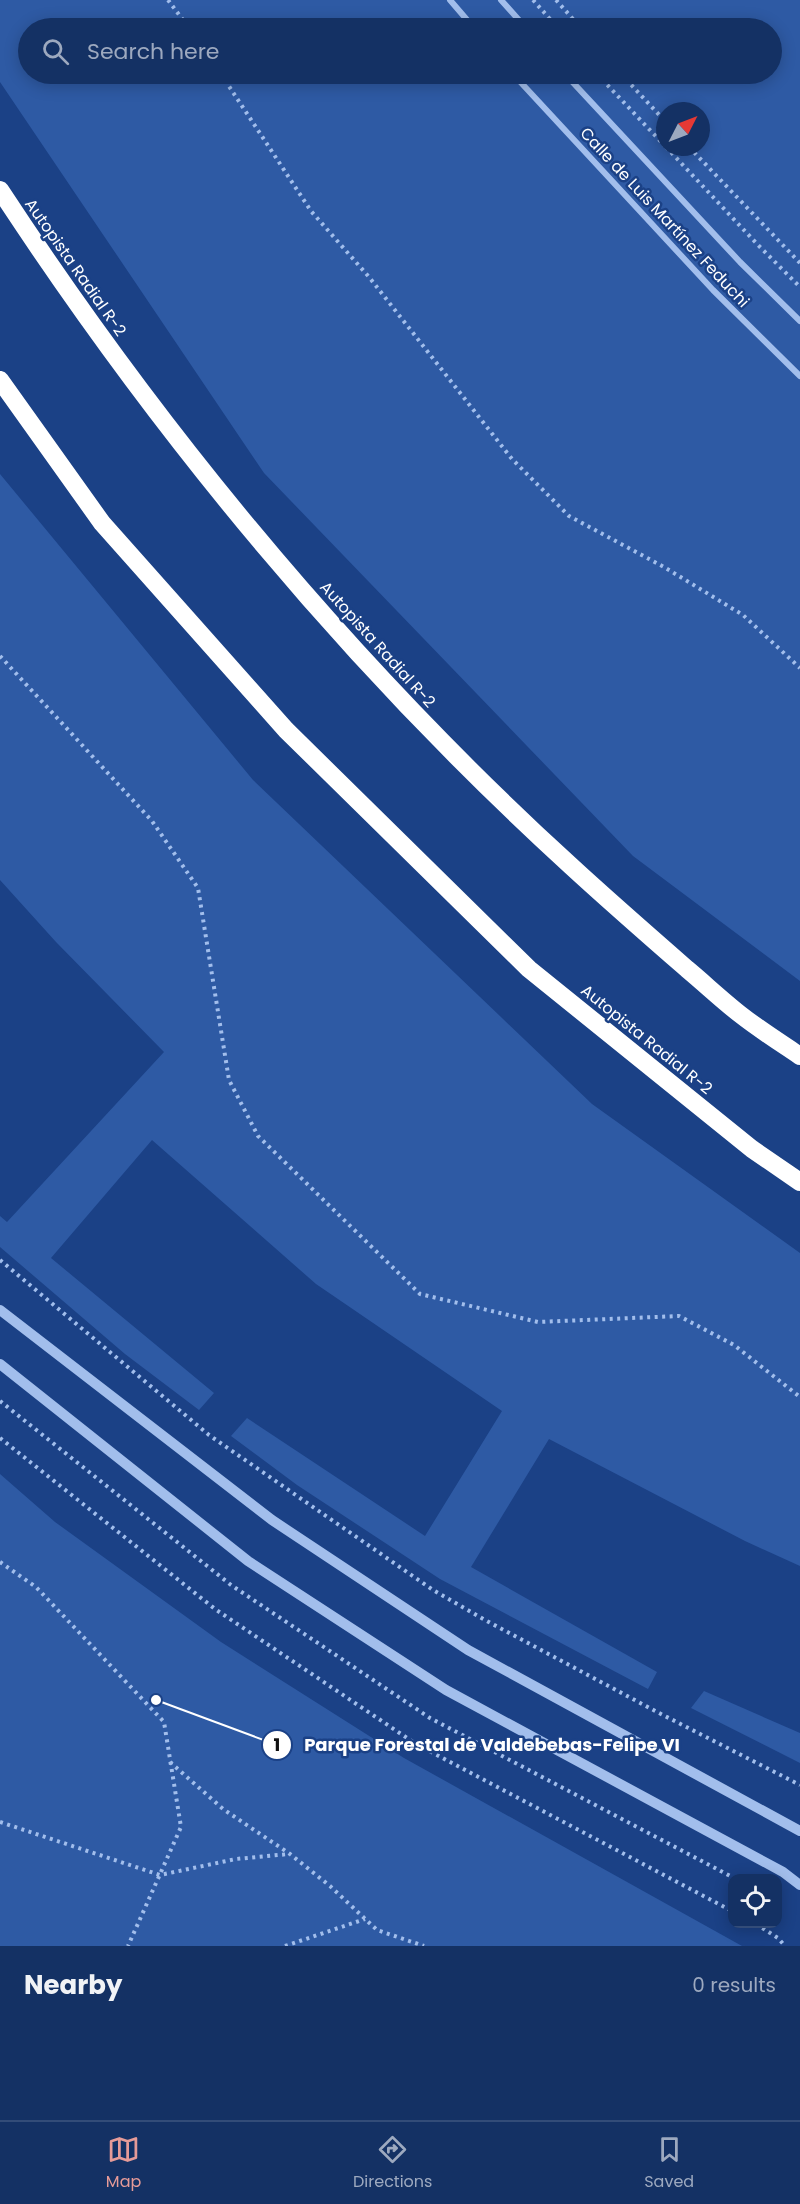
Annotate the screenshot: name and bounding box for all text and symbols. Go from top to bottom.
search box [18,18,782,84]
icon: search [39,35,72,68]
text: Search here [87,36,220,67]
north arrow [656,102,710,156]
street label: Calle de Luis Martínez Feduchi [575,122,755,313]
street label: Autopista Radial R-2 [19,194,132,341]
street label: Autopista Radial R-2 [314,576,441,713]
street label: Autopista Radial R-2 [576,979,717,1100]
callout: Parque Forestal de Valdebebas-Felipe VI [262,1727,691,1763]
text: 1 [274,1732,280,1757]
text: Parque Forestal de Valdebebas-Felipe VI [304,1732,680,1757]
map controls [728,1874,782,1928]
button: locate [728,1874,782,1928]
text: Nearby [24,1967,122,2003]
text: 0 results [692,1971,776,1999]
tab: Map [106,2133,141,2194]
tab: Directions [353,2133,432,2194]
tab: Saved [644,2133,694,2194]

